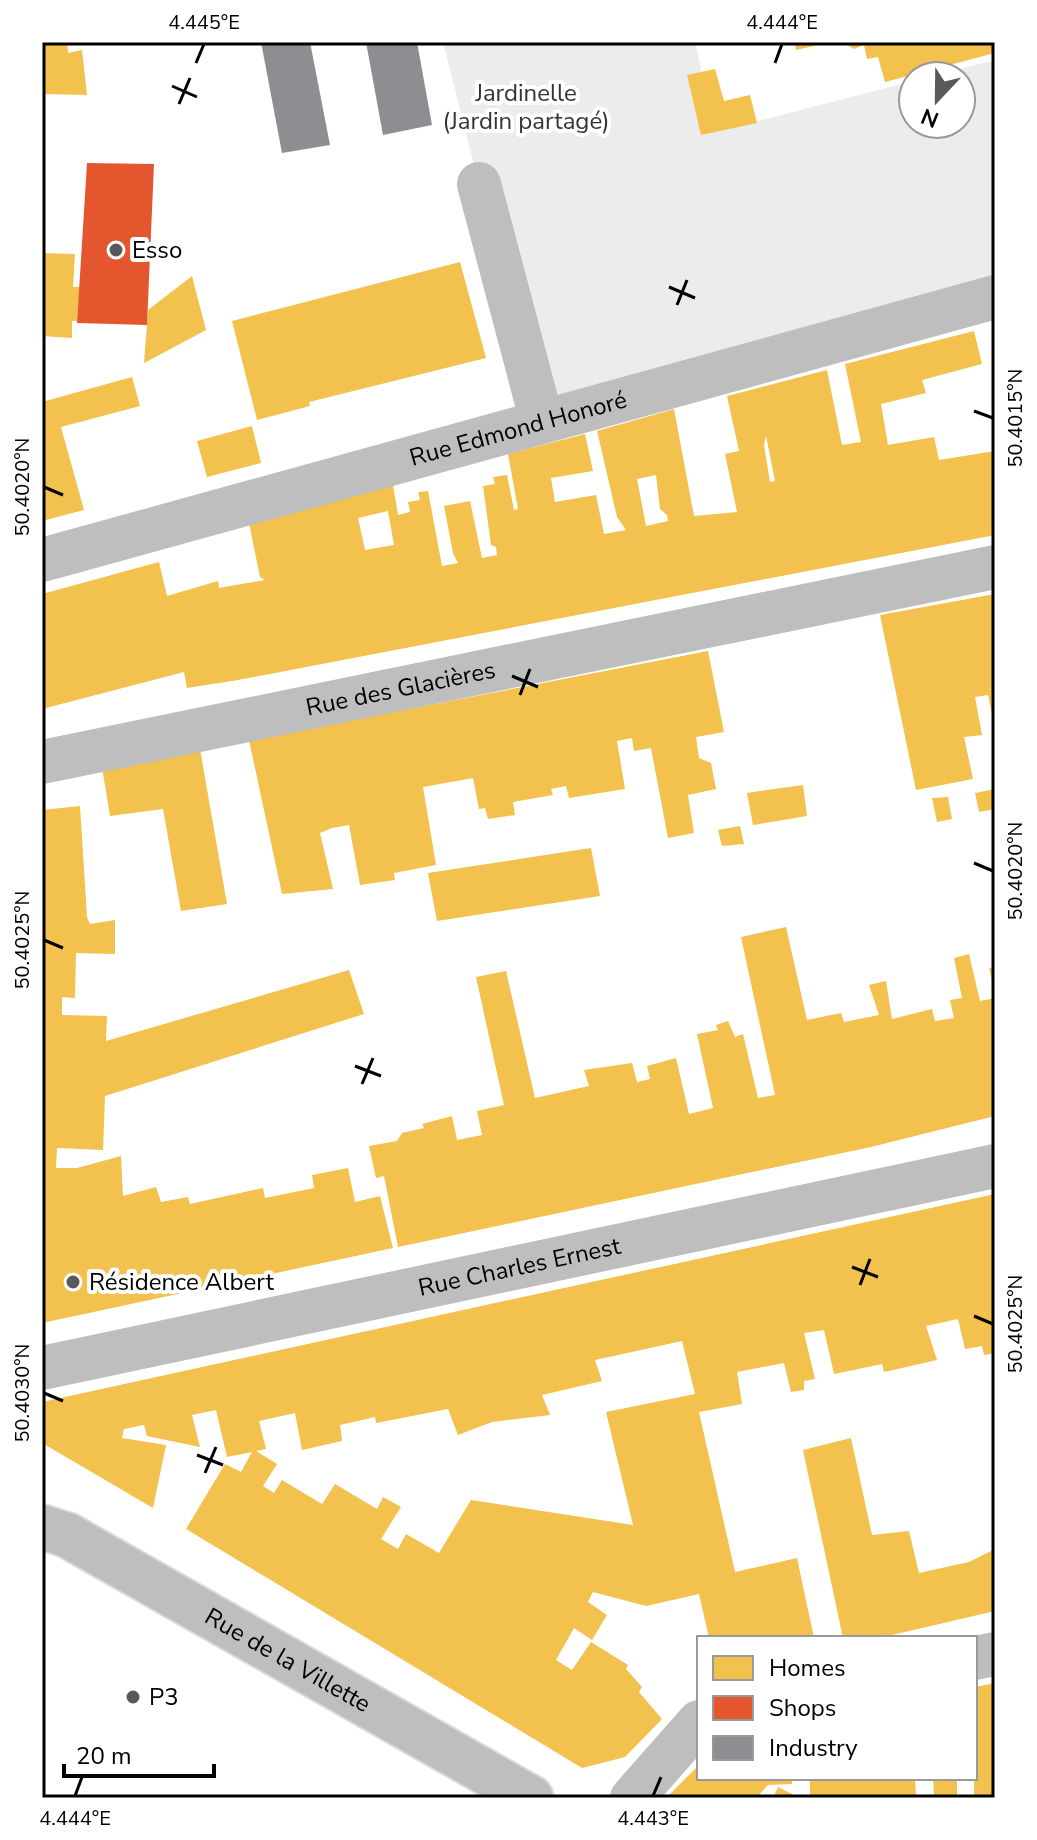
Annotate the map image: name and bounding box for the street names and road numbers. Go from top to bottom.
street label: Rue Edmond Honoré [406,383,630,474]
street label: Rue des Glacières [303,654,498,724]
street label: Rue Charles Ernest [415,1230,624,1304]
street label: Rue de la Villette [199,1600,376,1720]

